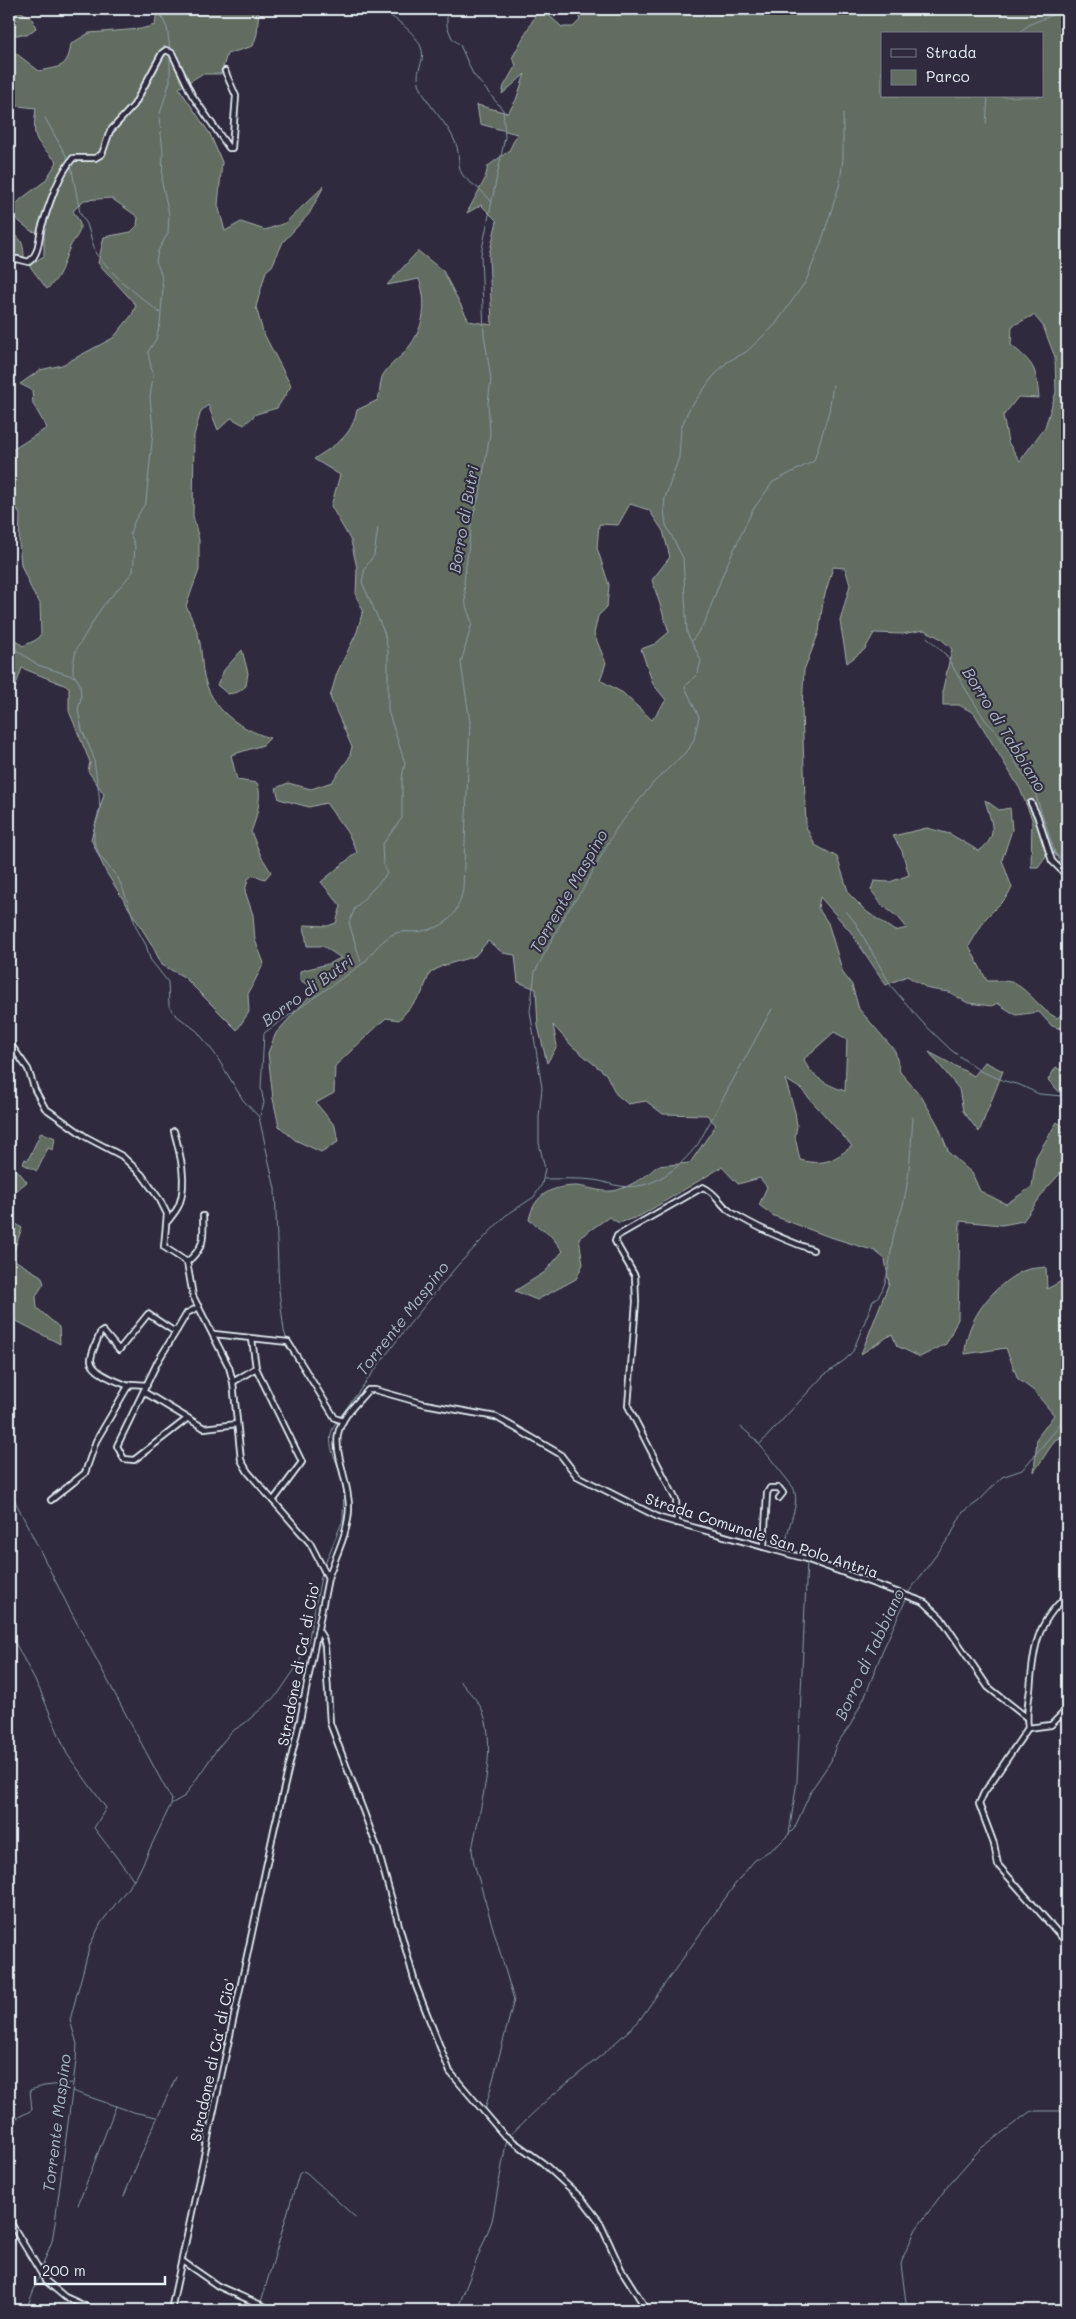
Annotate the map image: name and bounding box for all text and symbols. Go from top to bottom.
legend [881,32,1044,98]
text: Strada [926,42,977,62]
text: Parco [926,66,970,86]
water label: Borro di Butri [443,463,483,574]
water label: Borro di Tabbiano [958,663,1052,796]
water label: Torrente Maspino [524,825,612,956]
water label: Borro di Butri [257,949,357,1031]
water label: Torrente Maspino [351,1256,453,1379]
street label: Strada Comunale San Polo Antria [643,1488,881,1582]
street label: Stradone di Ca' di Cio' [272,1581,324,1747]
water label: Borro di Tabbiano [829,1584,909,1723]
street label: Stradone di Ca' di Cio' [185,1977,239,2143]
water label: Torrente Maspino [37,2052,75,2193]
scale bar [35,2254,165,2286]
text: 200 m [42,2260,86,2280]

